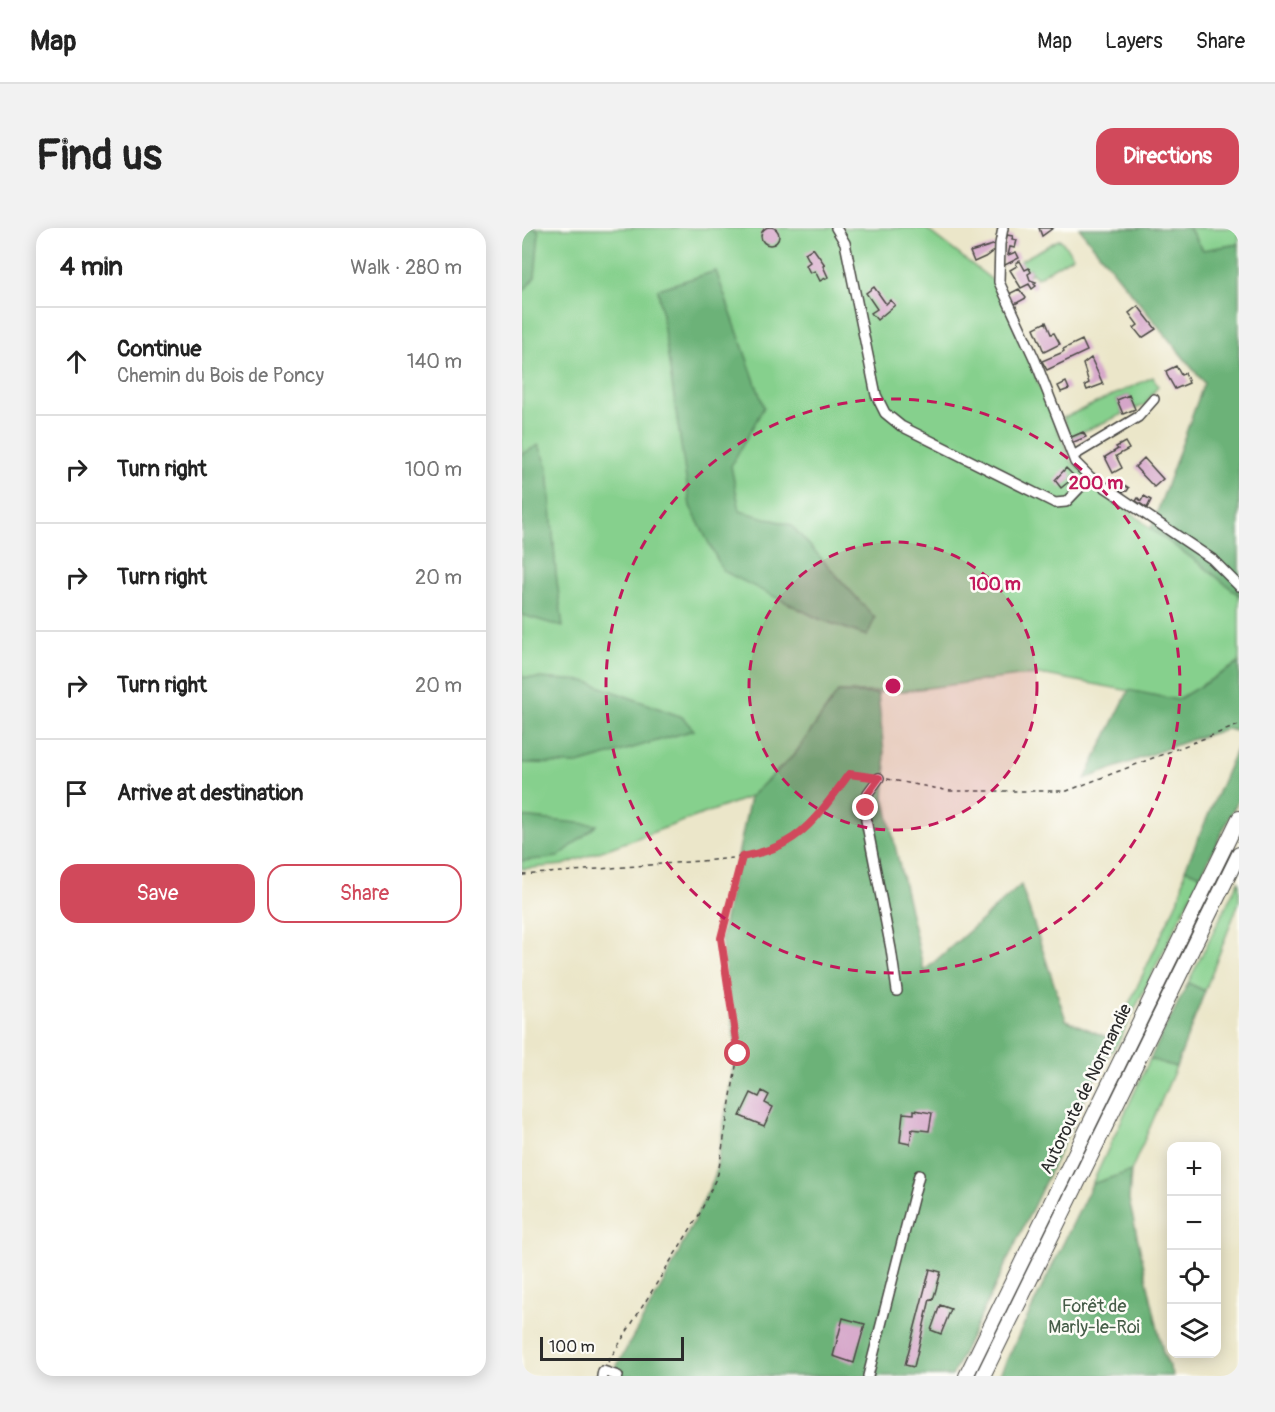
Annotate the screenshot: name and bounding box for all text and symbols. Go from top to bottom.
text: Map [30,24,76,59]
text: Map [1037,28,1072,55]
text: Layers [1105,28,1163,55]
text: Share [1196,28,1245,55]
button: Directions [1096,128,1239,185]
text: Find us [36,130,162,182]
text: 4 min [60,251,123,283]
text: Walk · 280 m [350,255,462,280]
text: Continue [117,335,201,363]
icon: ahead [60,345,93,378]
text: 140 m [407,349,462,374]
text: Chemin du Bois de Poncy [117,363,324,388]
icon: right [60,453,93,486]
text: Turn right [117,455,207,483]
text: 100 m [405,457,462,482]
text: 200 m [1069,472,1123,495]
icon: right [60,561,93,594]
text: Turn right [117,563,207,591]
text: 20 m [415,565,462,590]
text: 100 m [969,573,1021,596]
icon: right [60,669,93,702]
text: Turn right [117,671,207,699]
text: 20 m [415,673,462,698]
centre of rings [883,676,903,696]
icon: arrive [60,777,93,810]
text: Arrive at destination [117,779,303,807]
route end [852,794,878,820]
button: Save [60,864,255,923]
button: Share [267,864,462,923]
street label: Autoroute de Normandie [1035,1000,1137,1178]
route start [724,1040,750,1066]
map controls [1167,1142,1221,1358]
button: + [1167,1142,1221,1196]
button: − [1167,1196,1221,1250]
button: locate [1167,1250,1221,1304]
park label: Forêt de Marly-le-Roi [1048,1295,1140,1339]
button: layers [1167,1304,1221,1358]
scale bar [540,1334,684,1362]
text: 100 m [549,1337,595,1357]

